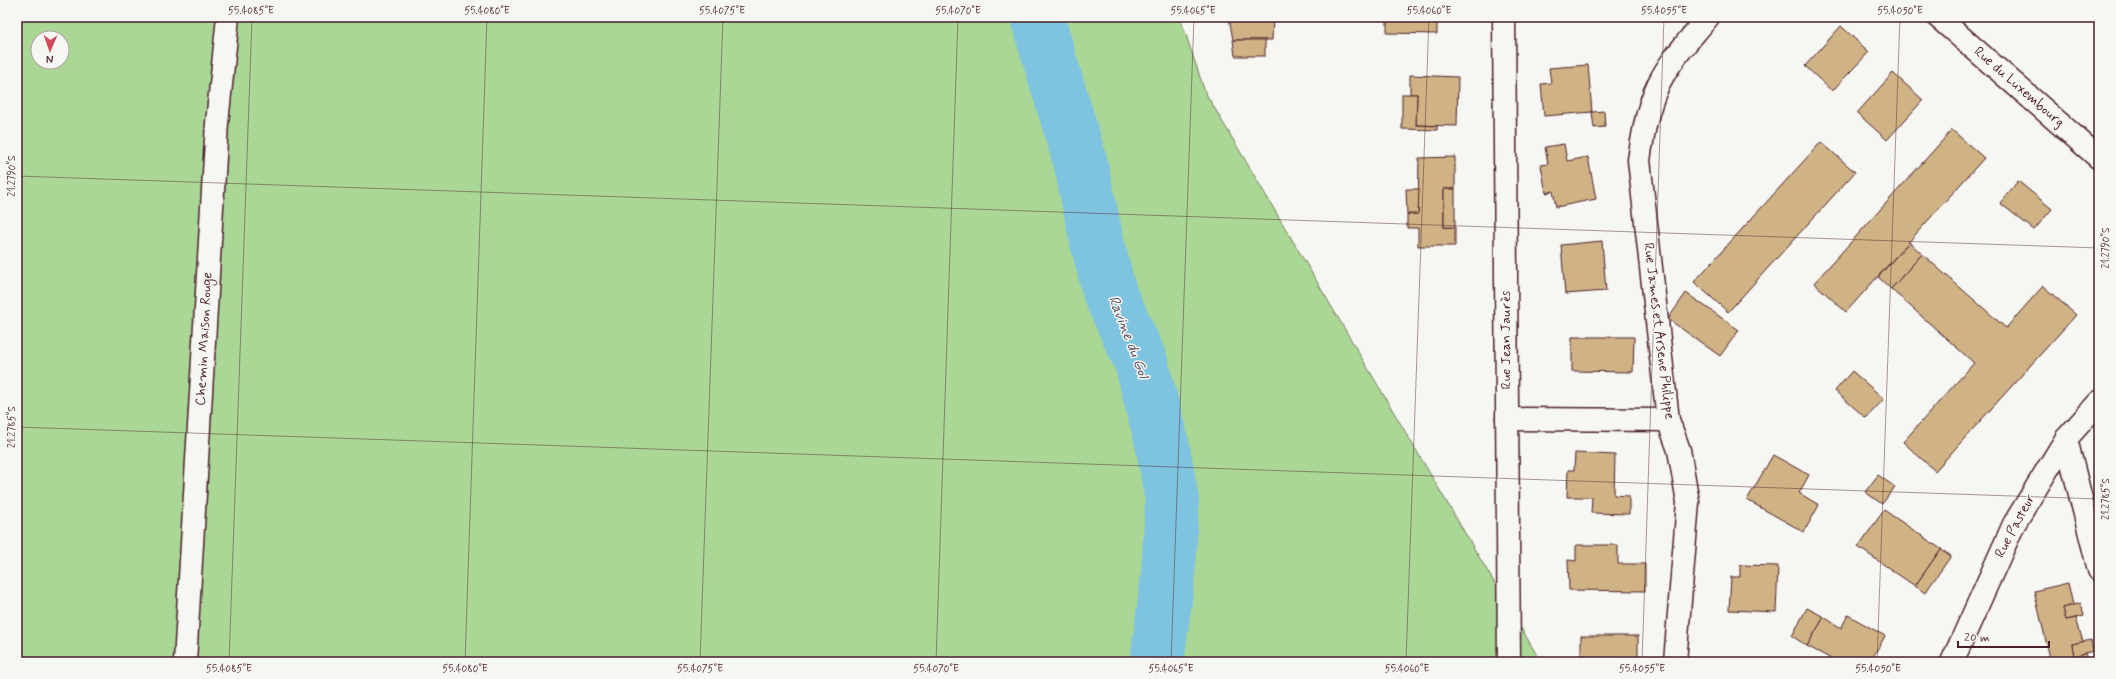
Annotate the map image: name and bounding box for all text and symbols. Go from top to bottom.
text: 55.4085°E [228,4,274,18]
text: 55.4080°E [464,4,510,18]
text: 55.4075°E [699,4,745,18]
text: 55.4070°E [935,4,981,18]
text: 55.4065°E [1170,4,1216,18]
text: 55.4060°E [1407,4,1452,18]
text: 55.4055°E [1641,4,1687,18]
text: 55.4050°E [1877,4,1923,18]
north arrow [30,30,70,70]
street label: Rue du Luxembourg [1970,43,2068,131]
text: N [46,52,54,66]
text: 21.2790°S [5,155,19,197]
text: 21.2790°S [2099,227,2113,269]
street label: Rue James et Arsene Philippe [1639,242,1679,420]
street label: Chemin Maison Rouge [192,272,217,406]
street label: Rue Jean Jaurès [1497,290,1515,390]
water label: Ravine du Gol [1103,293,1154,383]
text: 21.2785°S [5,406,19,448]
text: 21.2785°S [2099,478,2113,520]
street label: Rue Pasteur [1991,491,2039,561]
scale bar [1958,623,2049,649]
text: 20 m [1964,630,1990,646]
text: 55.4085°E [206,662,252,676]
text: 55.4080°E [442,662,488,676]
text: 55.4075°E [677,662,723,676]
text: 55.4070°E [913,662,959,676]
text: 55.4065°E [1148,662,1194,676]
text: 55.4060°E [1385,662,1430,676]
text: 55.4055°E [1619,662,1665,676]
text: 55.4050°E [1855,662,1901,676]

